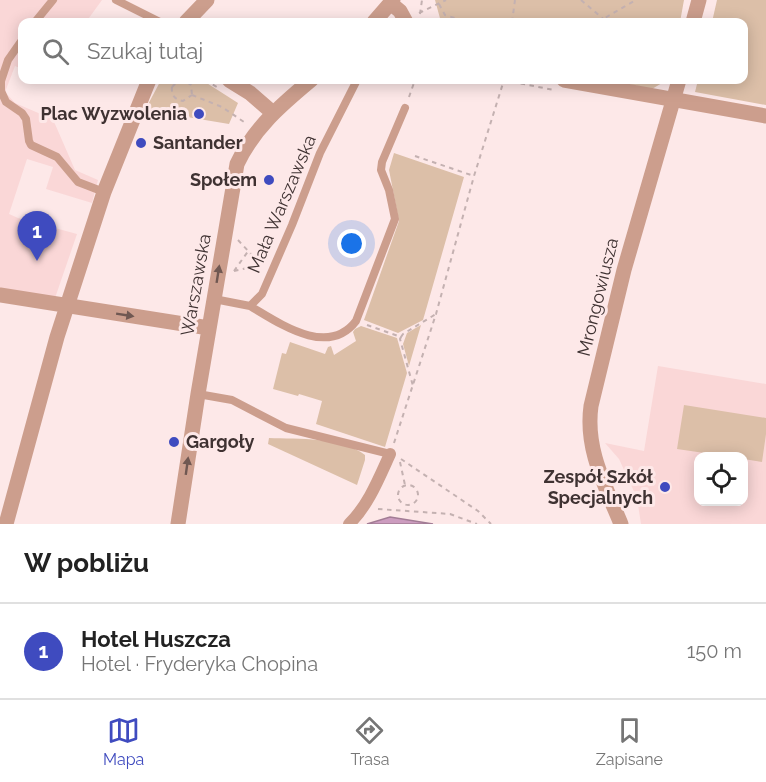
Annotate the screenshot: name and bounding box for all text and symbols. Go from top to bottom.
search box [18,18,748,84]
icon: search [39,35,72,68]
text: Szukaj tutaj [87,38,203,64]
place label: Plac Wyzwolenia [40,103,187,124]
marker: Plac Wyzwolenia [192,107,206,121]
place label: Santander [153,132,243,153]
street label: Mała Warszawska [243,132,320,276]
marker: Santander [134,136,148,150]
place label: Społem [190,169,257,190]
marker: Społem [262,173,276,187]
pin: 1 [18,212,57,261]
your location [337,229,366,258]
street label: Warszawska [176,232,215,338]
street label: Mrongowiusza [573,236,622,358]
one-way arrow [214,264,223,283]
one-way arrow [116,310,135,319]
place label: Gargoły [186,431,255,452]
marker: Gargoły [167,435,181,449]
map controls [694,452,748,506]
button: locate [694,452,748,506]
one-way arrow [182,457,191,476]
place label: Zespół Szkół Specjalnych [543,466,654,508]
marker: Zespół Szkół Specjalnych [658,480,672,494]
text: W pobliżu [24,548,149,578]
text: Hotel Huszcza [81,626,231,652]
text: 1 [39,639,48,663]
text: 150 m [687,639,742,663]
text: Hotel · Fryderyka Chopina [81,652,318,676]
tab: Mapa [103,714,144,769]
tab: Trasa [350,714,390,769]
tab: Zapisane [596,714,663,769]

